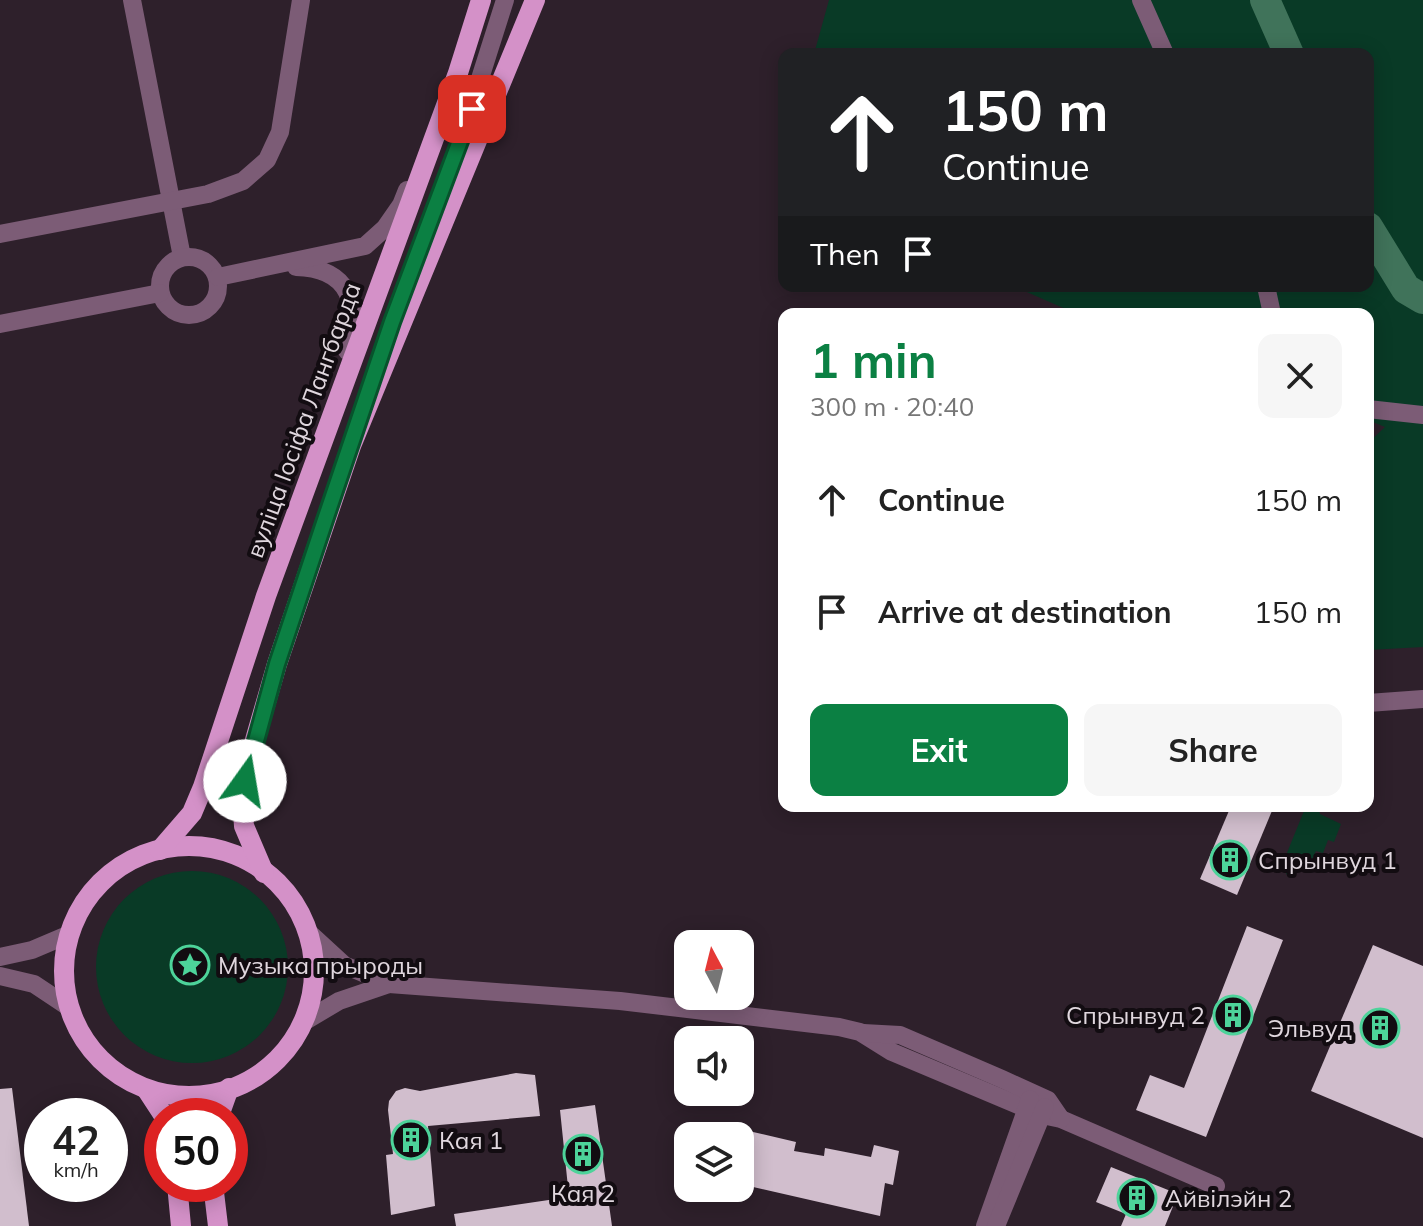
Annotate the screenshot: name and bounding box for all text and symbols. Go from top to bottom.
pin [438,75,506,143]
text: 150 m [942,75,1109,145]
icon: ahead [810,80,914,184]
icon: arrive [450,87,494,131]
text: Continue [942,144,1090,189]
icon: arrive [896,232,940,276]
text: Then [810,235,880,273]
street label: вуліца Іосіфа Лангбарда [239,278,367,562]
text: 1 min [810,330,937,390]
button: close [1258,334,1342,418]
text: 300 m · 20:40 [810,390,974,423]
icon: ahead [810,478,854,522]
text: Continue [878,481,1005,519]
text: 150 m [1254,481,1342,519]
icon: arrive [810,590,854,634]
text: Arrive at destination [878,593,1172,631]
text: 150 m [1254,593,1342,631]
button: Exit [810,704,1068,796]
button: Share [1084,704,1342,796]
position arrow [203,739,287,823]
building icon: Спрынвуд 1 [1209,839,1251,881]
place label: Спрынвуд 1 [1258,845,1397,875]
north arrow [674,930,754,1010]
map controls [674,930,754,1202]
place icon: Музыка прыроды [169,944,211,986]
place label: Музыка прыроды [218,950,423,980]
building icon: Спрынвуд 2 [1212,994,1254,1036]
place label: Спрынвуд 2 [1066,1000,1205,1030]
building icon: Эльвуд [1359,1007,1401,1049]
place label: Эльвуд [1268,1013,1352,1043]
button: sound [674,1026,754,1106]
speed limit sign: 50 [144,1098,248,1202]
text: 42 [52,1115,100,1165]
building icon: Кая 1 [390,1119,432,1161]
button: layers [674,1122,754,1202]
place label: Кая 1 [439,1125,503,1155]
building icon: Кая 2 [562,1133,604,1175]
text: km/h [53,1157,99,1182]
building icon: Айвілэйн 2 [1116,1177,1158,1219]
place label: Кая 2 [551,1178,615,1208]
place label: Айвілэйн 2 [1165,1183,1292,1213]

